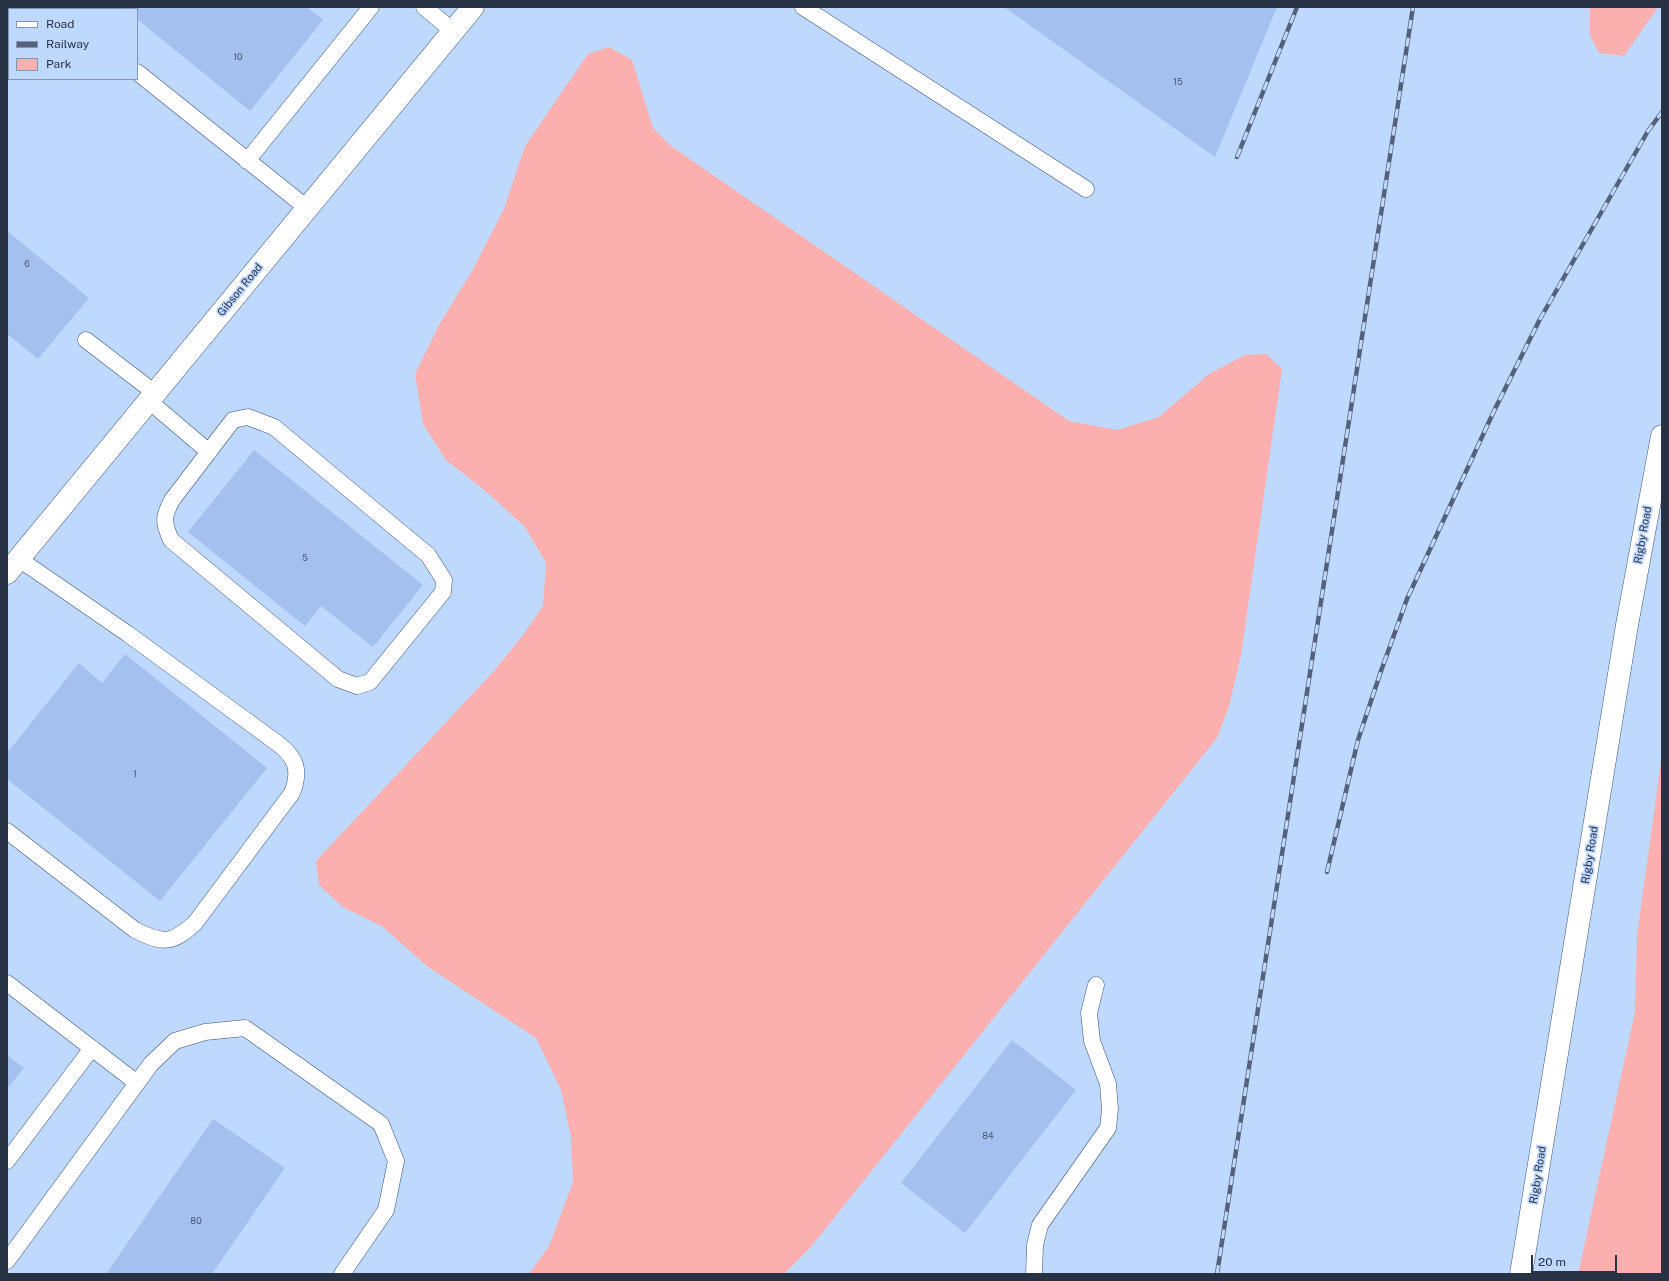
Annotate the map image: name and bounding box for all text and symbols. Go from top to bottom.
legend [8,8,138,80]
text: Road [46,17,74,31]
text: Railway [46,37,89,51]
house number: 10 [233,52,243,62]
text: Park [46,57,72,71]
house number: 15 [1173,77,1183,87]
house number: 6 [24,259,30,269]
street label: Gibson Road [215,261,265,319]
street label: Rigby Road [1631,505,1655,565]
house number: 5 [302,553,308,563]
house number: 1 [133,769,137,779]
street label: Rigby Road [1579,825,1601,885]
house number: 84 [982,1131,994,1141]
street label: Rigby Road [1527,1145,1549,1205]
house number: 80 [190,1216,202,1226]
scale bar [1533,1247,1619,1273]
text: 20 m [1538,1255,1566,1269]

